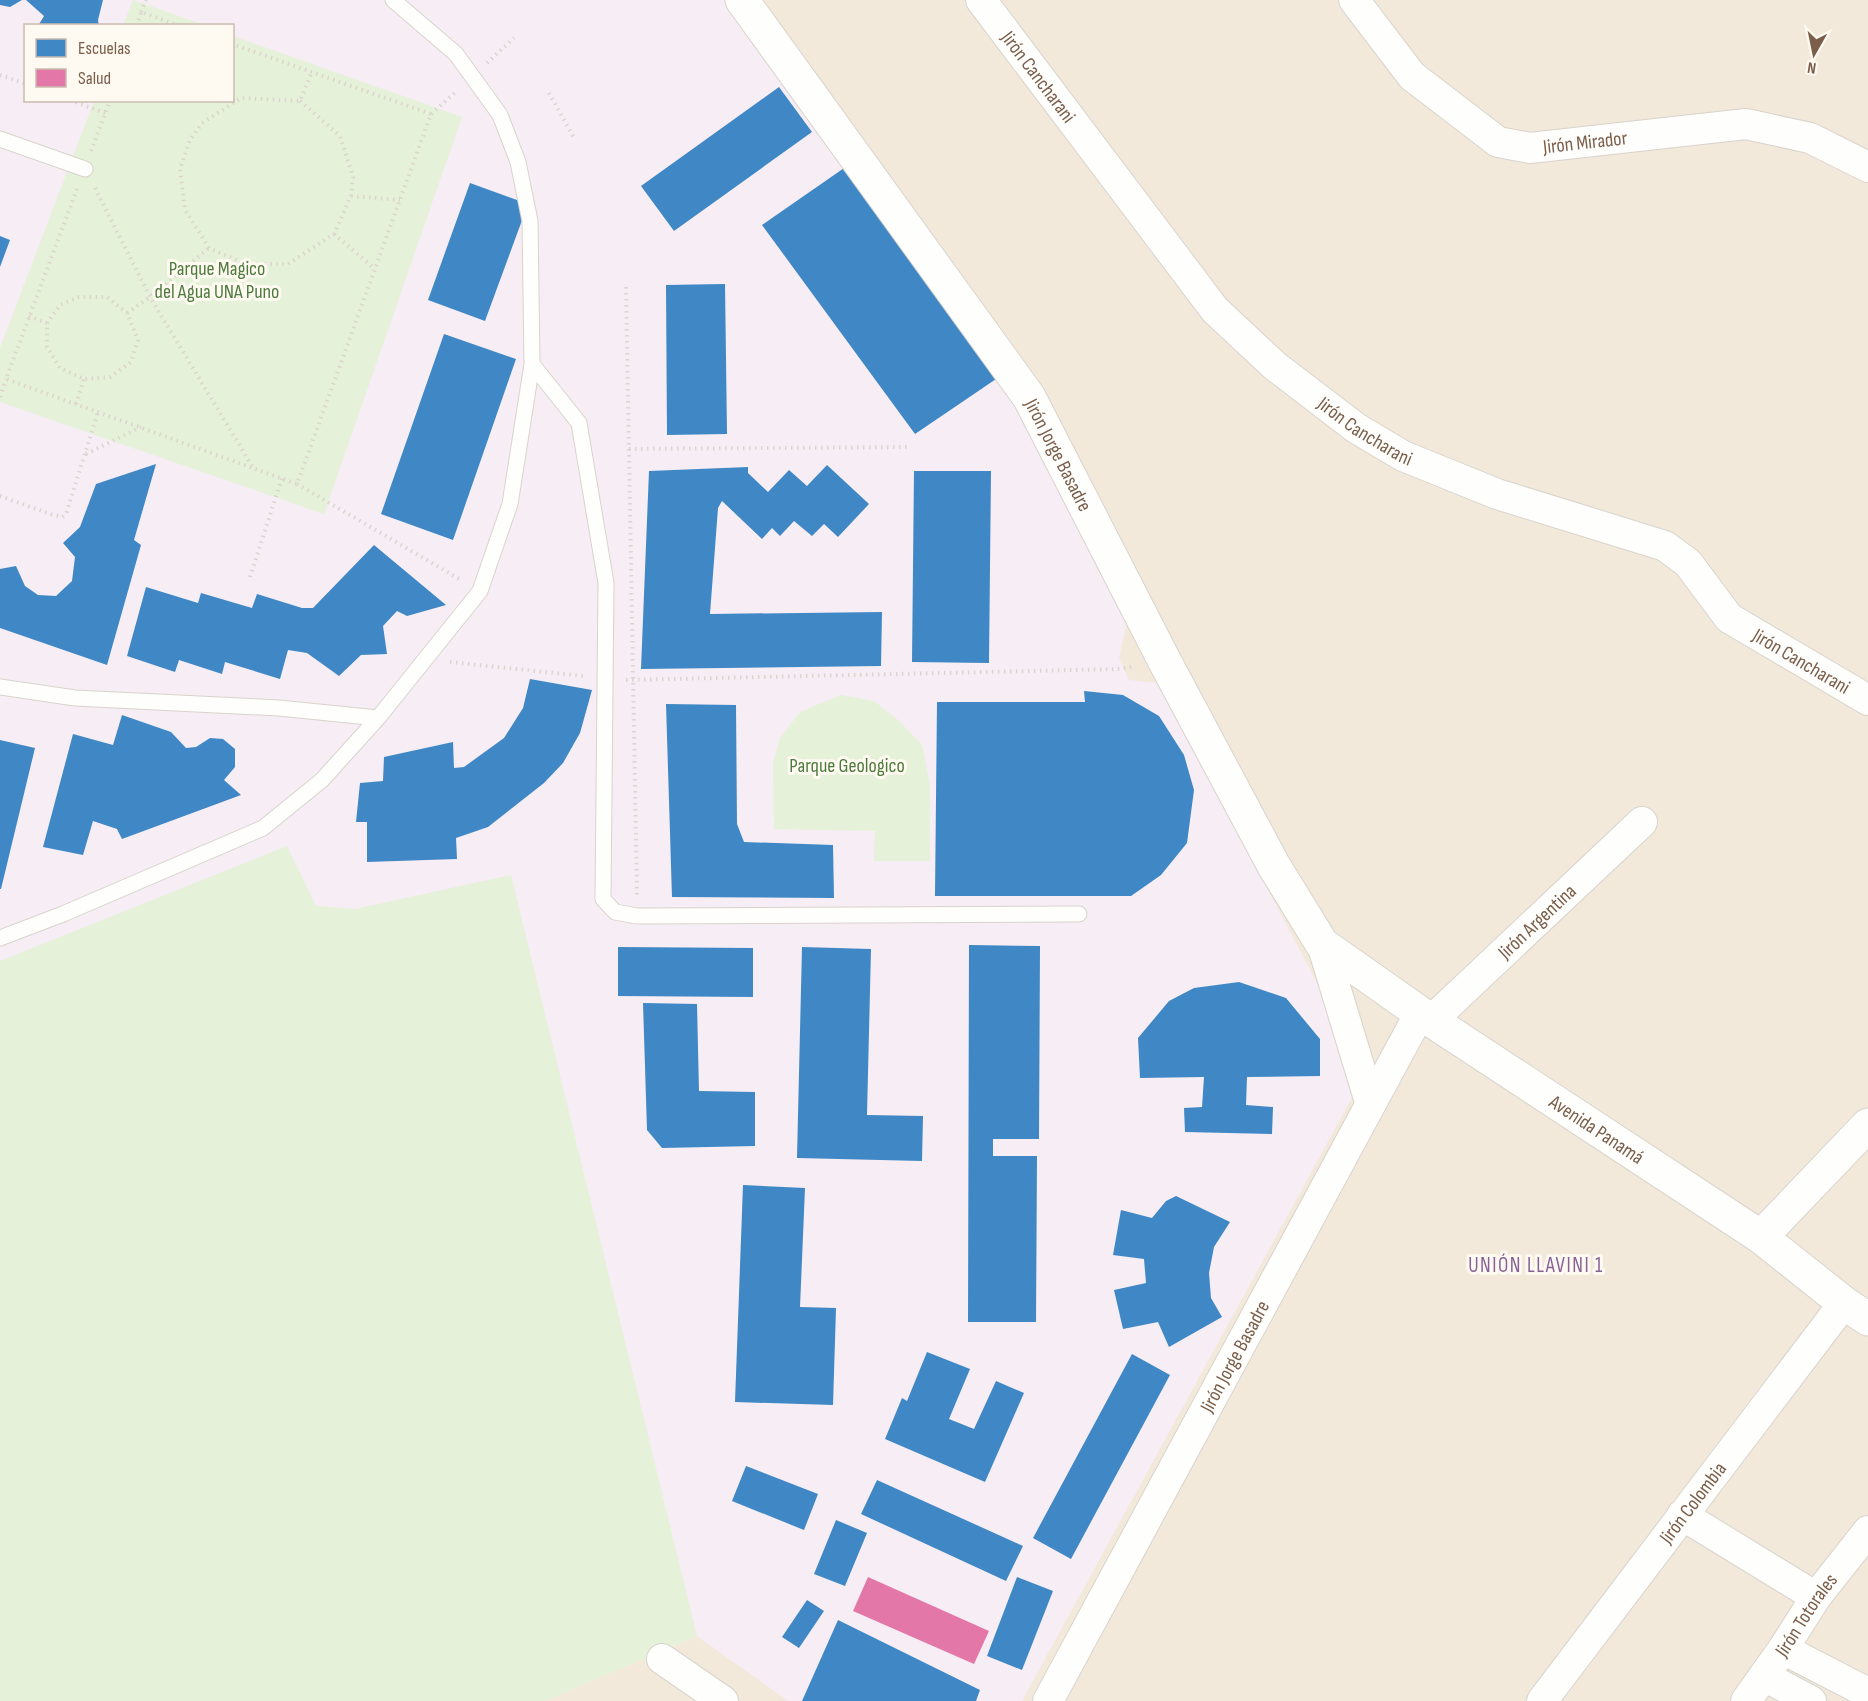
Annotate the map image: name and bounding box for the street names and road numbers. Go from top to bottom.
street label: Jirón Cancharani [995,26,1080,128]
street label: Jirón Mirador [1541,126,1629,160]
street label: Jirón Cancharani [1312,391,1416,471]
street label: Jirón Jorge Basadre [1019,394,1097,516]
street label: Jirón Cancharani [1747,623,1854,700]
street label: Jirón Argentina [1493,880,1581,965]
street label: Avenida Panamá [1544,1090,1648,1170]
street label: Jirón Jorge Basadre [1195,1297,1275,1418]
street label: Jirón Colombia [1654,1458,1732,1549]
street label: Jirón Totorales [1770,1569,1843,1662]

